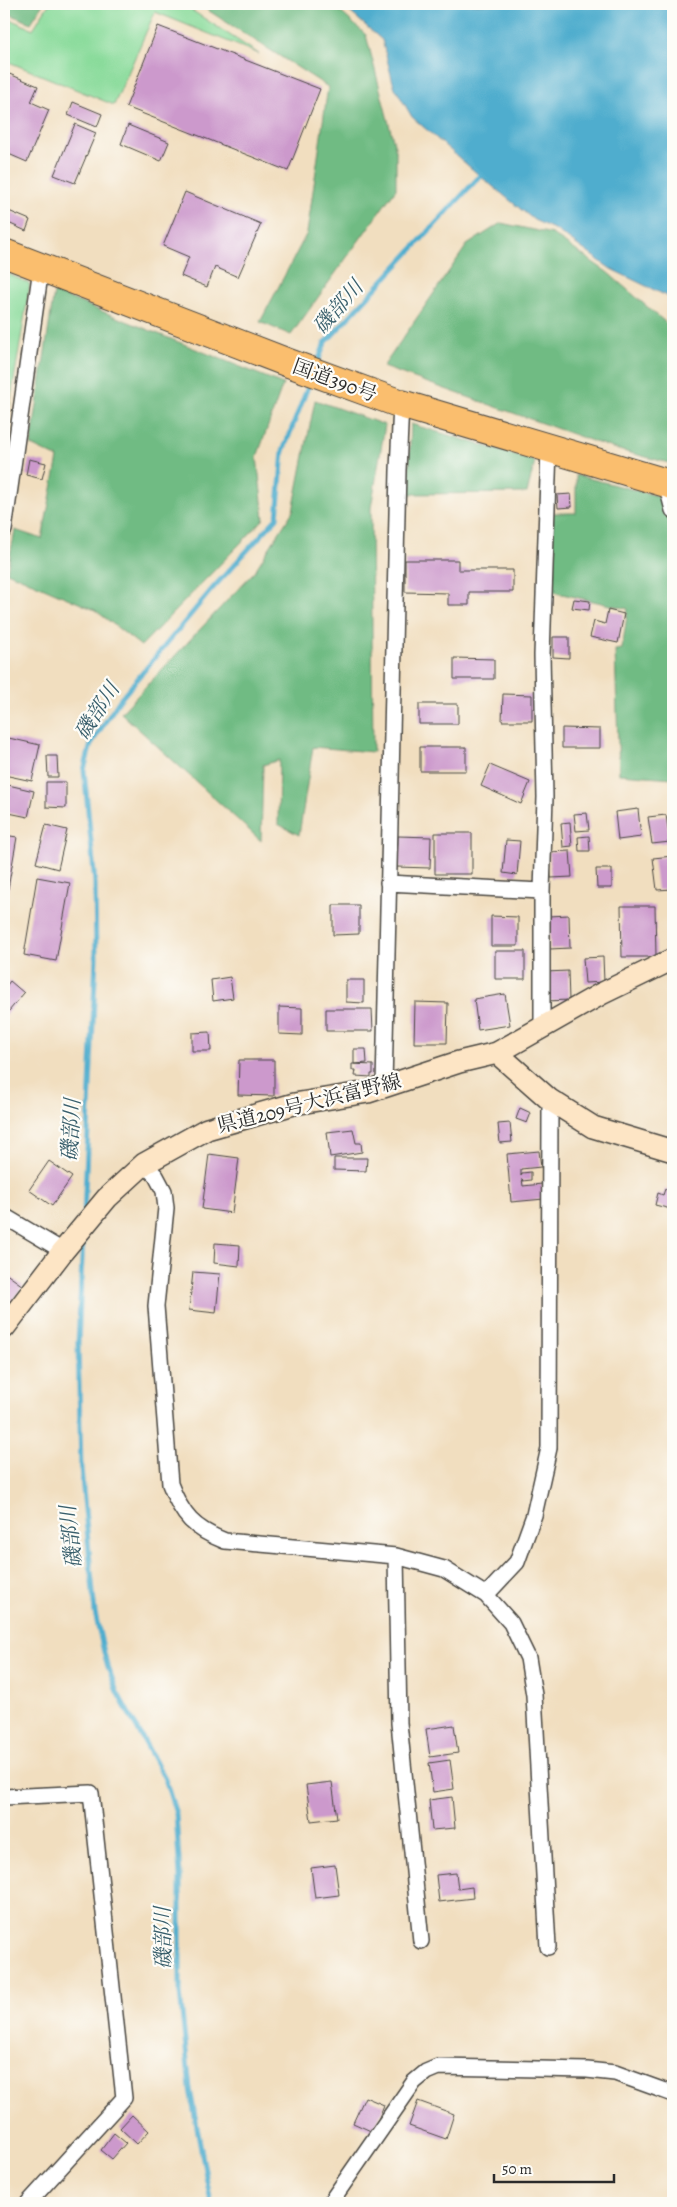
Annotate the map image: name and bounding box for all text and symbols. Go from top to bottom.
water label: 磯部川 [307,273,371,340]
street label: 国道390号 [289,353,381,408]
water label: 磯部川 [68,675,127,745]
street label: 県道209号大浜富野線 [214,1067,404,1139]
water label: 磯部川 [55,1096,87,1162]
water label: 磯部川 [54,1502,88,1570]
water label: 磯部川 [148,1904,178,1970]
scale bar [494,2152,614,2184]
text: 50 m [502,2159,532,2179]

